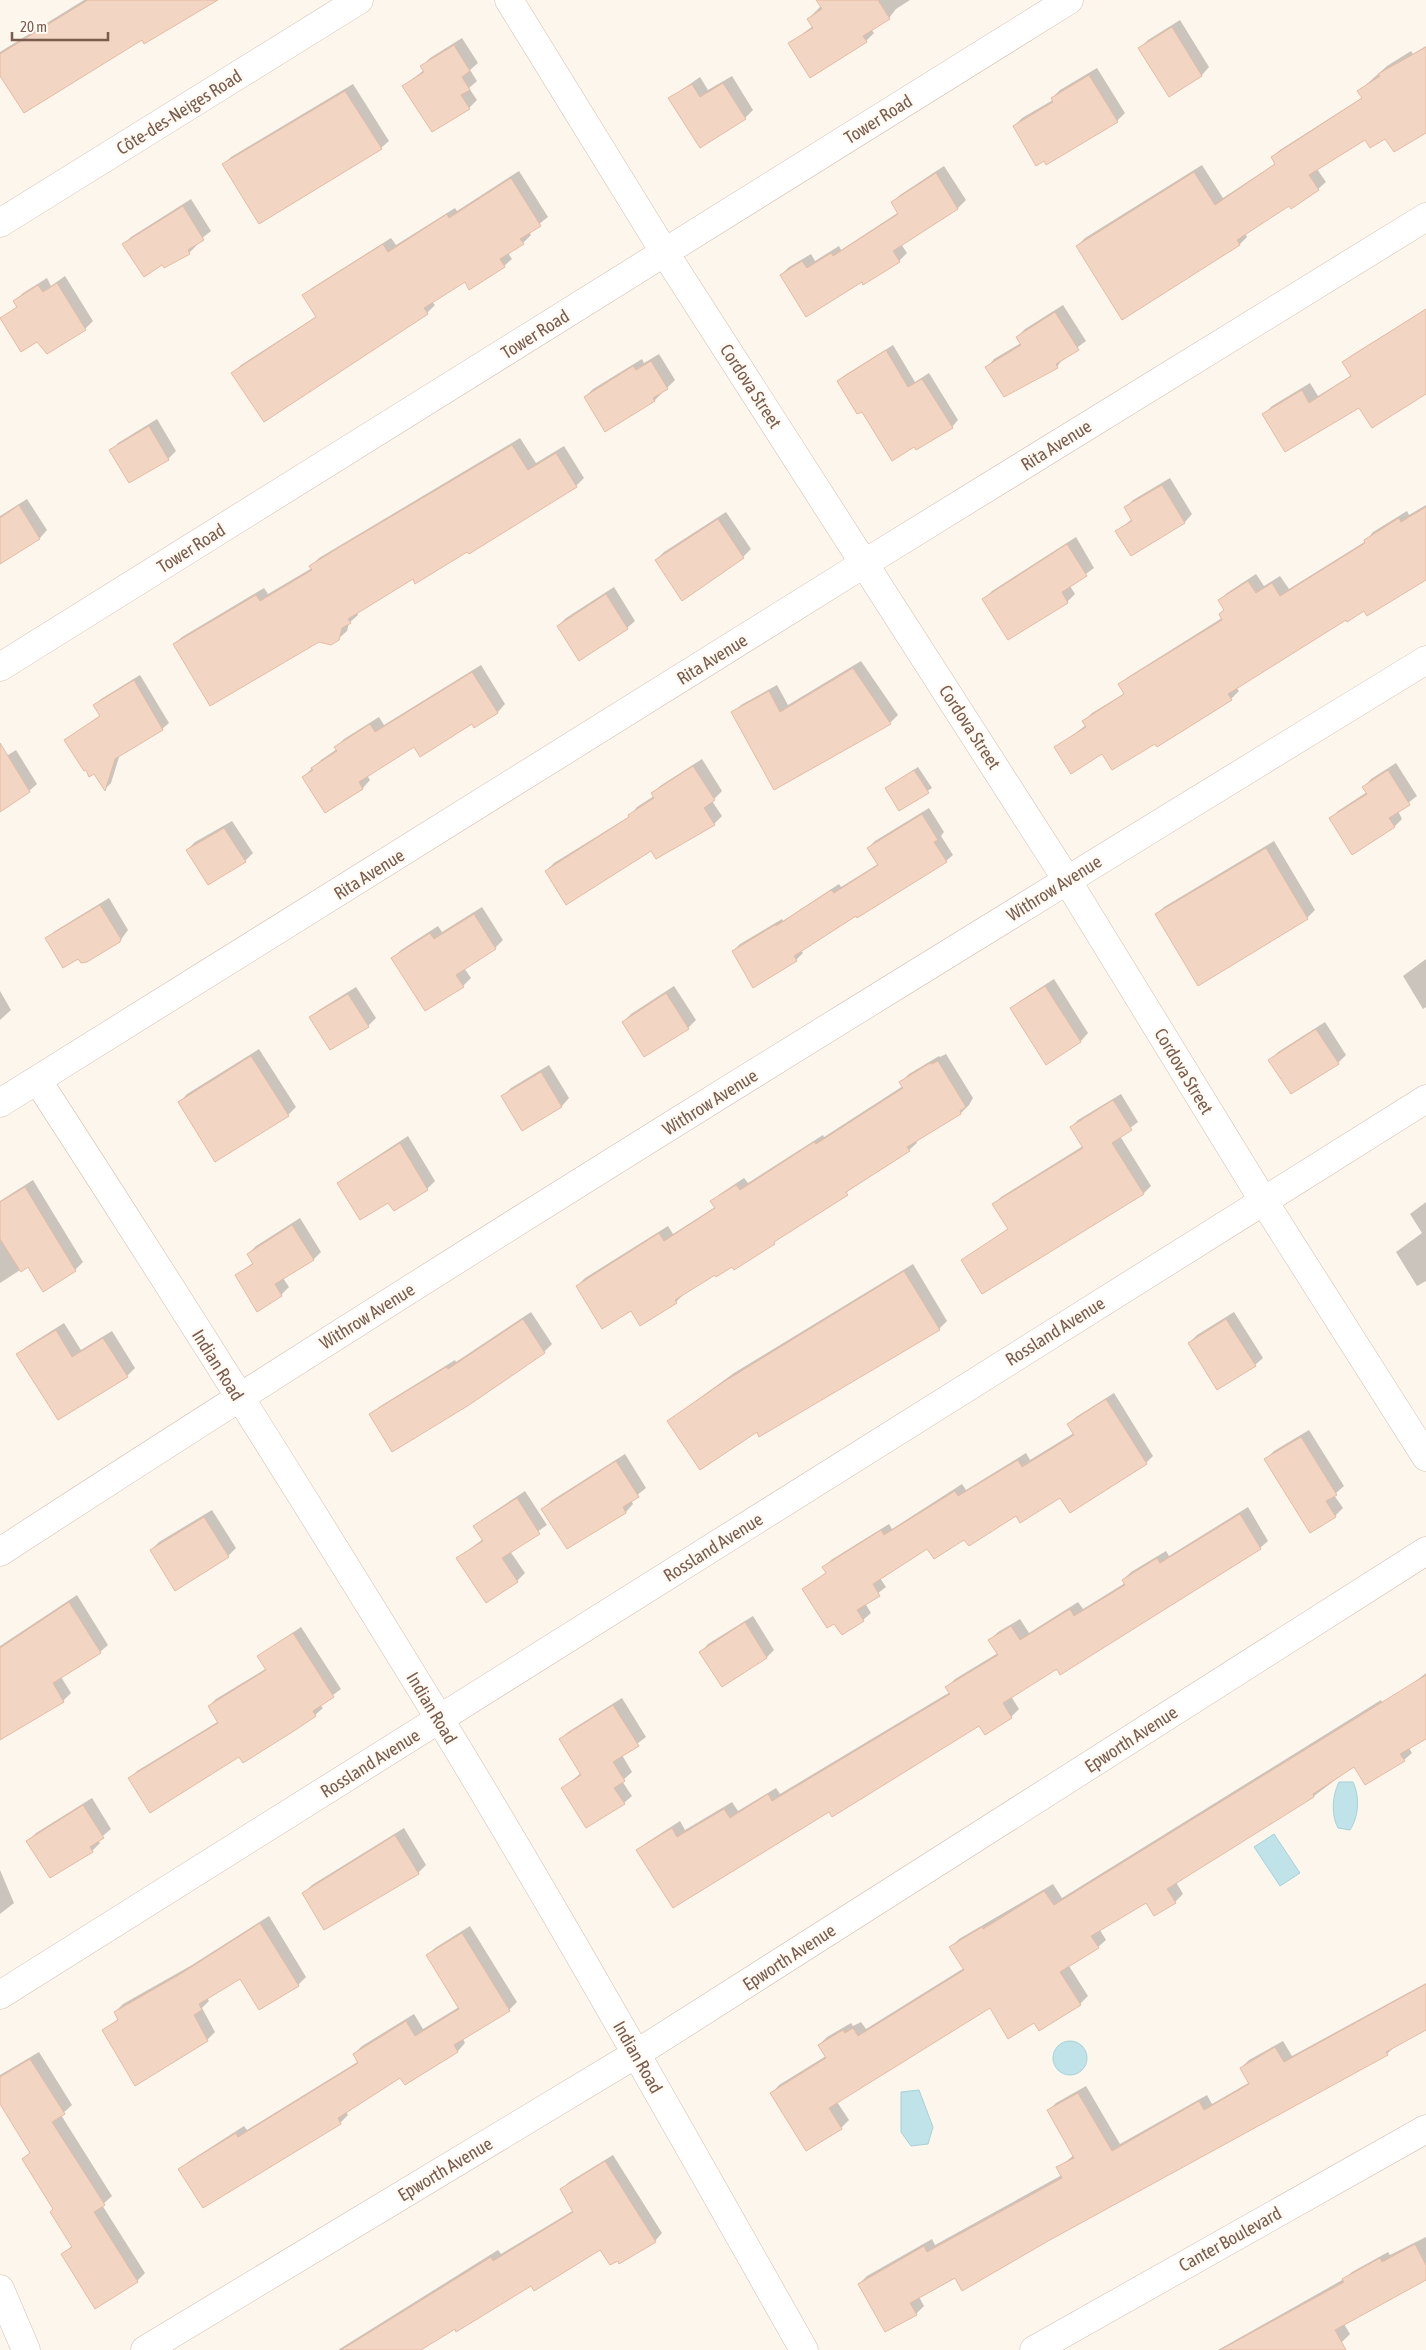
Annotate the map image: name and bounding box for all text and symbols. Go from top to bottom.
scale bar [12,10,109,42]
text: 20 m [20,18,47,35]
street label: Côte-des-Neiges Road [113,65,245,159]
street label: Tower Road [840,90,916,148]
street label: Tower Road [497,305,573,363]
street label: Cordova Street [716,340,786,432]
street label: Rita Avenue [1017,415,1095,475]
street label: Tower Road [153,519,229,577]
street label: Rita Avenue [673,629,751,689]
street label: Cordova Street [935,681,1005,773]
street label: Rita Avenue [330,844,408,904]
street label: Withrow Avenue [1003,851,1105,925]
street label: Cordova Street [1150,1024,1218,1118]
street label: Withrow Avenue [659,1065,761,1139]
street label: Withrow Avenue [316,1279,418,1353]
street label: Rossland Avenue [1002,1292,1108,1370]
street label: Indian Road [188,1326,248,1404]
street label: Rossland Avenue [660,1508,766,1586]
street label: Indian Road [402,1668,462,1748]
street label: Epworth Avenue [1081,1701,1181,1777]
street label: Rossland Avenue [317,1724,423,1802]
street label: Epworth Avenue [739,1919,839,1995]
street label: Indian Road [609,2017,667,2097]
street label: Epworth Avenue [394,2133,496,2205]
street label: Canter Boulevard [1175,2202,1285,2276]

